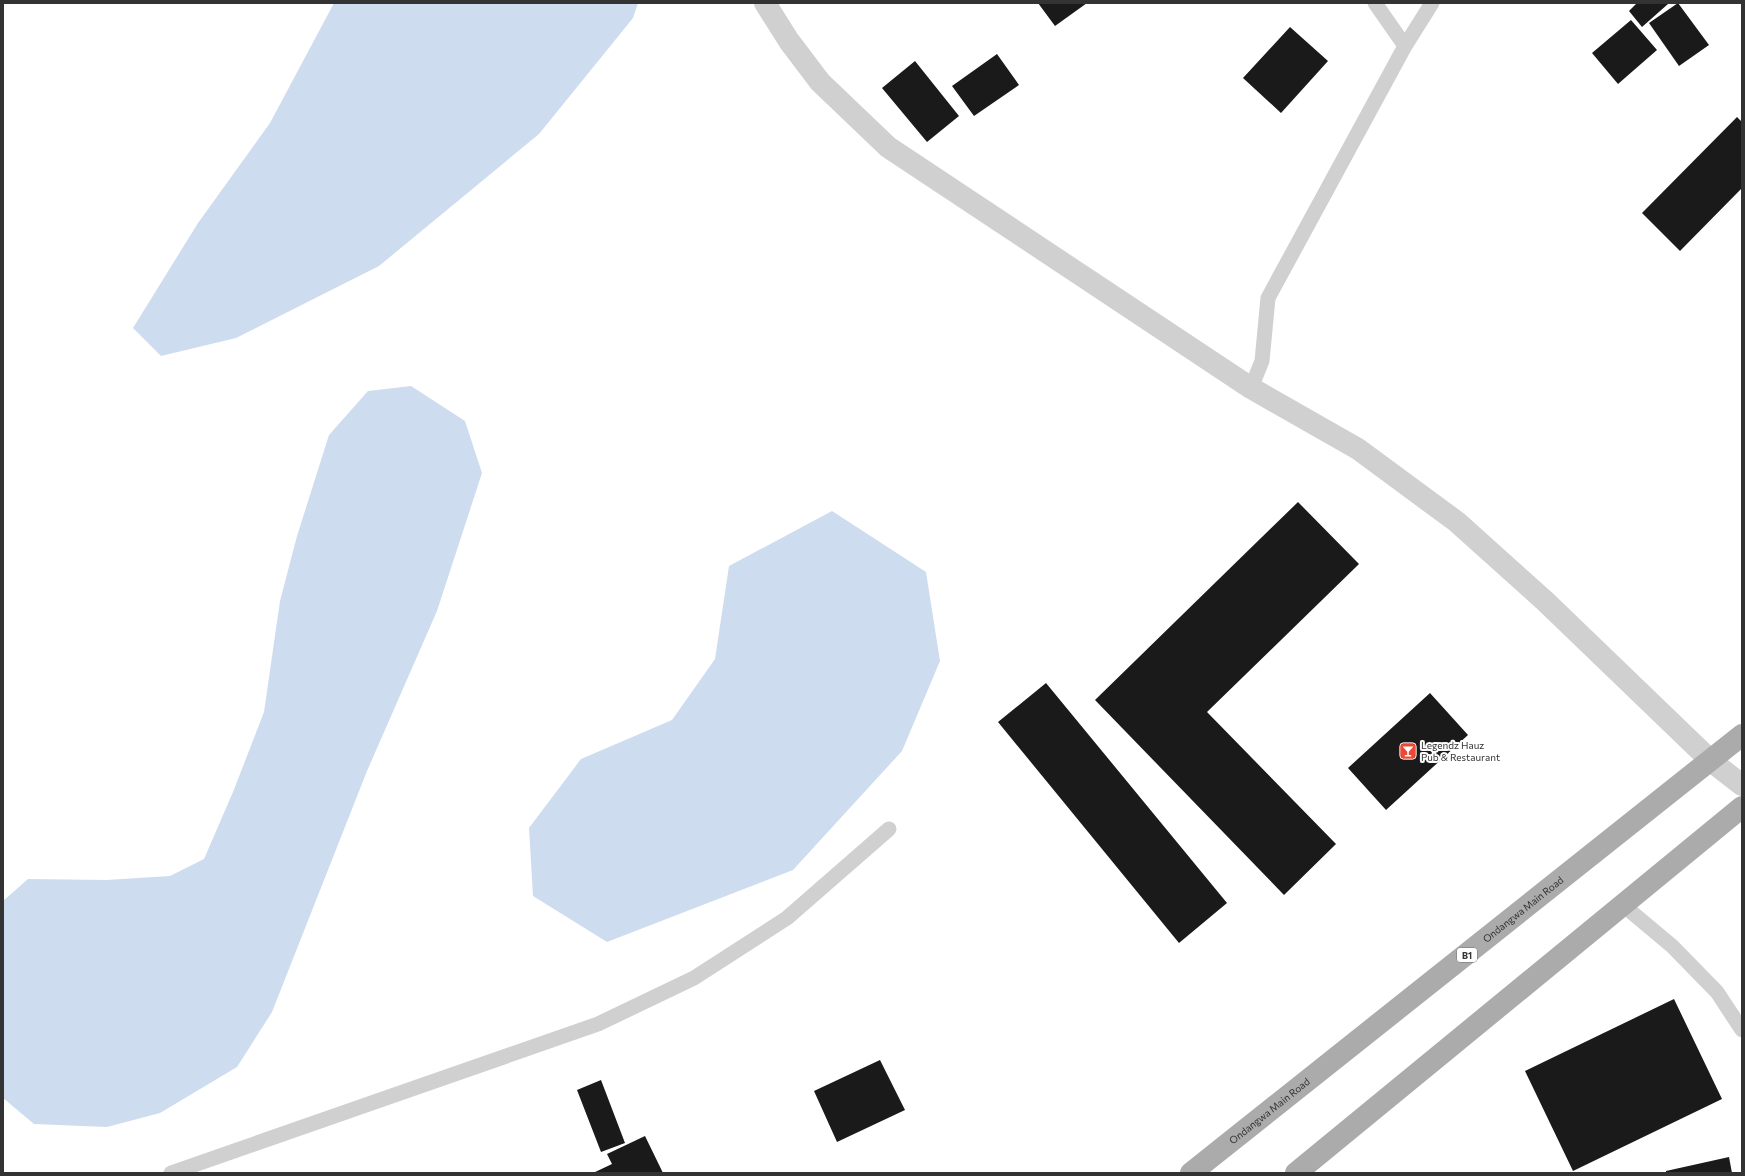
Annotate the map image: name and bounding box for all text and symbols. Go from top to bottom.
place label: Legendz Hauz Pub & Restaurant [1421,739,1500,763]
bar icon: Legendz Hauz Pub & Restaurant [1398,741,1418,761]
street label: Ondangwa Main Road [1480,873,1566,945]
road number: B1 [1457,948,1477,962]
street label: Ondangwa Main Road [1227,1075,1312,1146]

